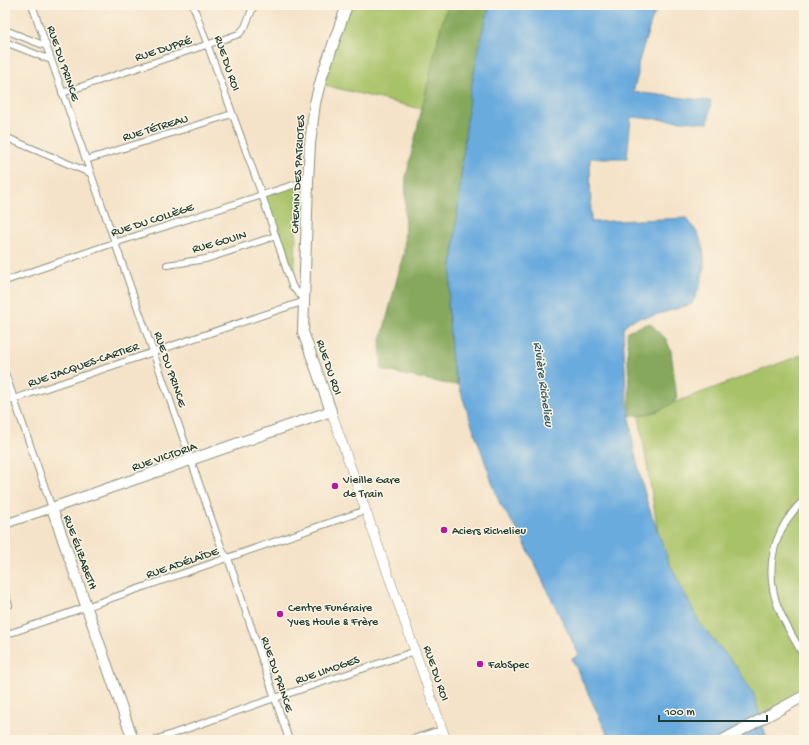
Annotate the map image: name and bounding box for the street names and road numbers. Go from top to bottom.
street label: RUE DU PRINCE [43,24,82,104]
street label: RUE DUPRÉ [134,34,194,66]
street label: RUE DU ROI [210,34,242,93]
street label: RUE TÉTREAU [121,112,190,146]
street label: CHEMIN DES PATRIOTES [289,114,309,234]
street label: RUE DU COLLÈGE [109,201,196,241]
street label: RUE GOUIN [191,228,249,257]
street label: RUE DU PRINCE [150,330,189,410]
street label: RUE DU ROI [312,338,344,397]
street label: RUE JACQUES-CARTIER [26,340,142,391]
street label: RUE VICTORIA [130,440,200,476]
street label: RUE ÉLIZABETH [59,514,99,592]
street label: RUE ADÉLAÏDE [145,545,221,583]
street label: RUE DU PRINCE [257,635,296,715]
street label: RUE DU ROI [419,644,451,703]
street label: RUE LIMOGES [294,653,362,688]

